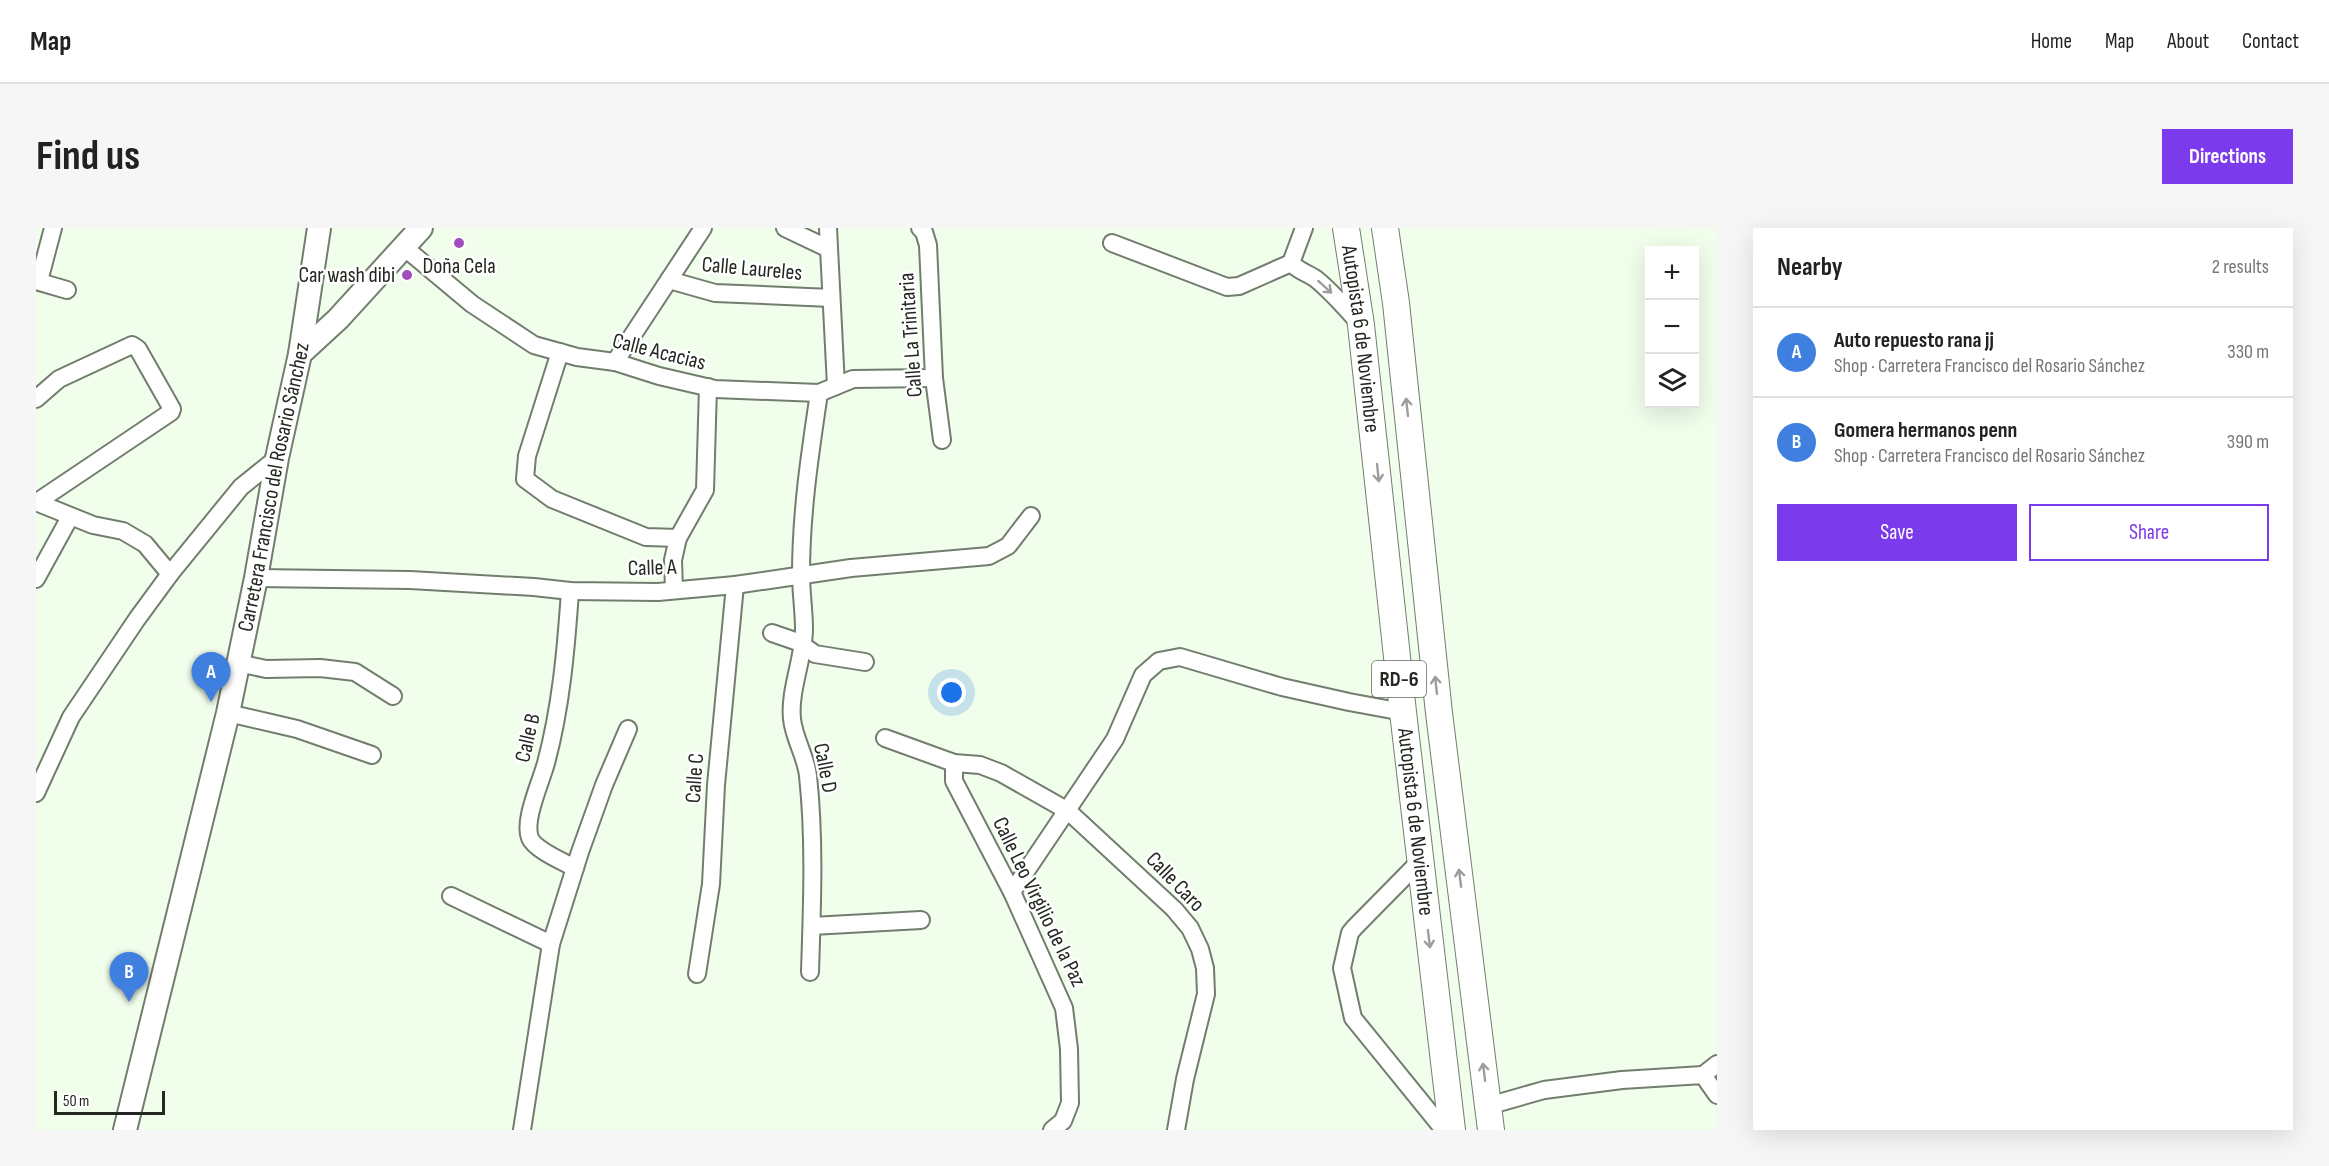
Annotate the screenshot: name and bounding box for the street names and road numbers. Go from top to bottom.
street label: Autopista 6 de Noviembre [1335,243,1386,434]
street label: Calle Laureles [701,251,803,287]
street label: Calle La Trinitaria [893,272,929,398]
street label: Calle Acacias [610,327,709,377]
street label: Carretera Francisco del Rosario Sánchez [232,341,315,634]
street label: Calle A [627,554,677,582]
road number: RD-6 [1372,661,1426,697]
street label: Calle B [509,711,547,765]
street label: Autopista 6 de Noviembre [1391,726,1440,917]
street label: Calle D [807,741,843,795]
street label: Calle C [680,752,710,804]
street label: Calle Leo Virgilio de la Paz [986,813,1092,991]
street label: Calle Caro [1140,846,1210,918]

